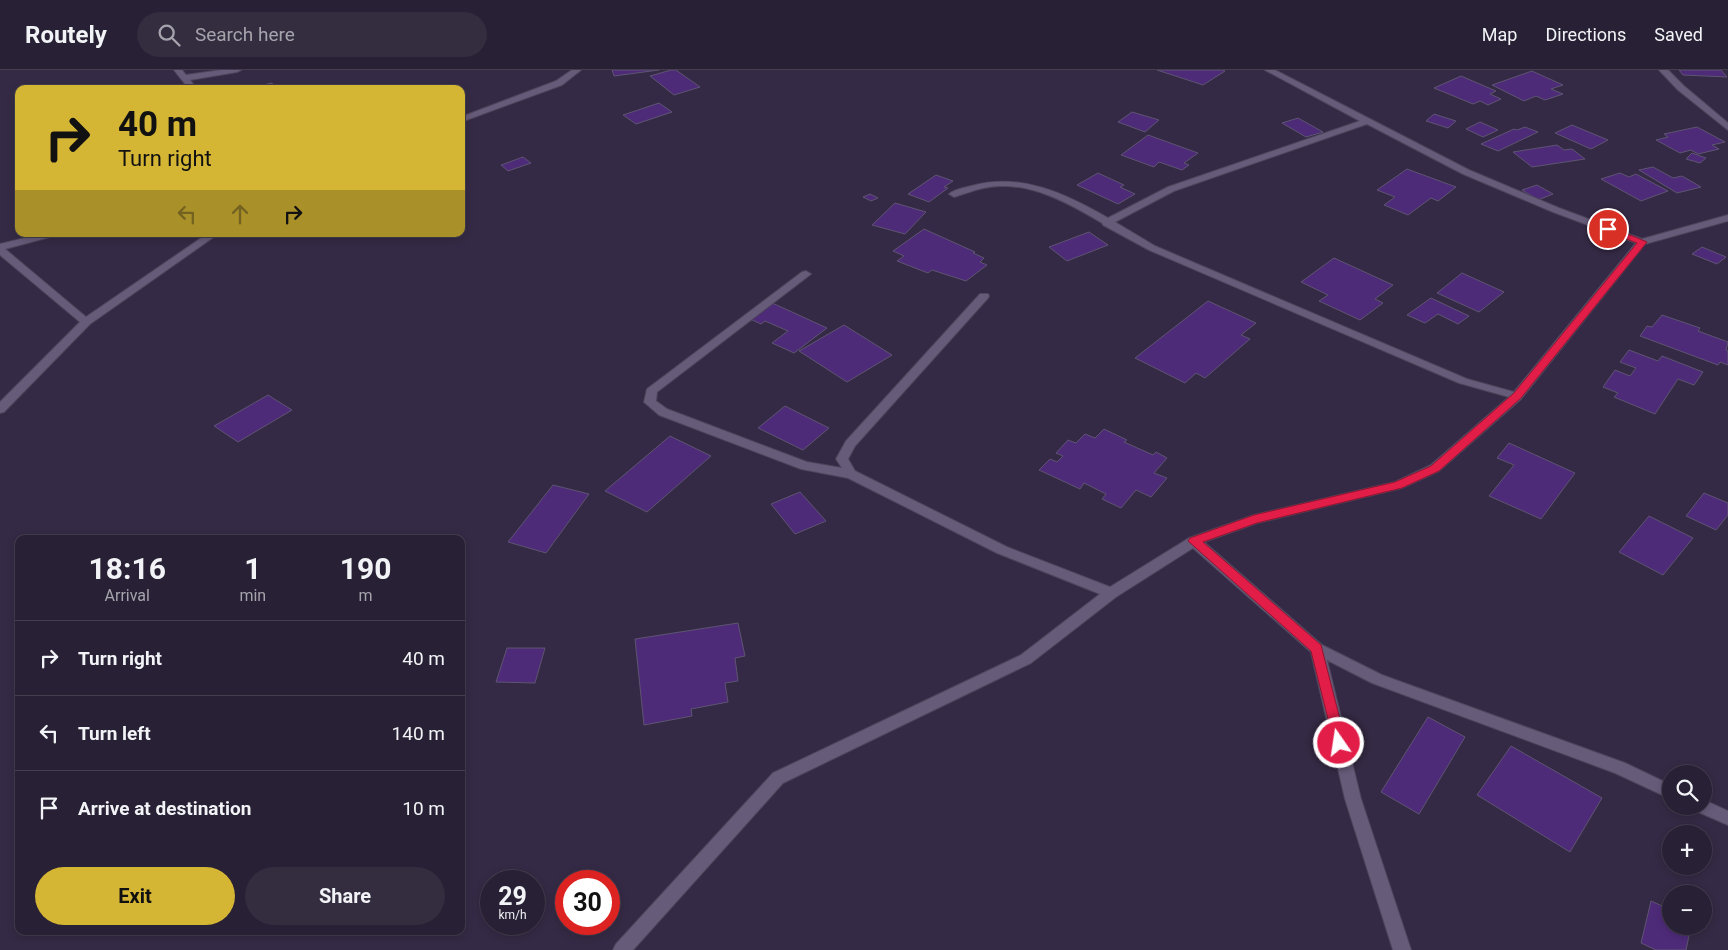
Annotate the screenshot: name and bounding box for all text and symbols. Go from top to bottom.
search box [137,12,487,57]
text: Routely [25,21,107,49]
icon: search [155,21,183,49]
text: Search here [195,23,295,46]
text: Map [1482,24,1517,45]
text: Directions [1545,24,1626,45]
text: Saved [1654,24,1703,45]
text: 40 m [118,104,197,145]
icon: right [35,105,100,170]
text: Turn right [118,146,212,171]
icon: left [173,200,201,228]
icon: ahead [226,200,254,228]
icon: right [279,200,307,228]
pin [1587,208,1629,250]
icon: arrive [1594,215,1622,243]
text: 18:16 [89,551,166,586]
text: 1 [244,551,261,586]
text: 190 [340,551,391,586]
text: Arrival [105,586,150,605]
text: min [239,586,266,605]
text: m [359,586,373,605]
icon: right [35,644,63,672]
text: Turn right [78,647,162,670]
text: 40 m [402,647,445,670]
position arrow [1312,716,1364,768]
icon: left [35,719,63,747]
text: Turn left [78,722,151,745]
text: 140 m [392,722,445,745]
map controls [1662,765,1712,935]
button: search [1662,765,1712,815]
icon: arrive [35,794,63,822]
text: Arrive at destination [78,797,251,820]
text: 10 m [402,797,445,820]
button: + [1662,825,1712,875]
button: Exit [35,867,235,925]
button: Share [245,867,445,925]
speed limit sign: 30 [555,870,620,935]
text: 29 [498,882,527,911]
button: − [1662,885,1712,935]
text: km/h [498,908,527,922]

